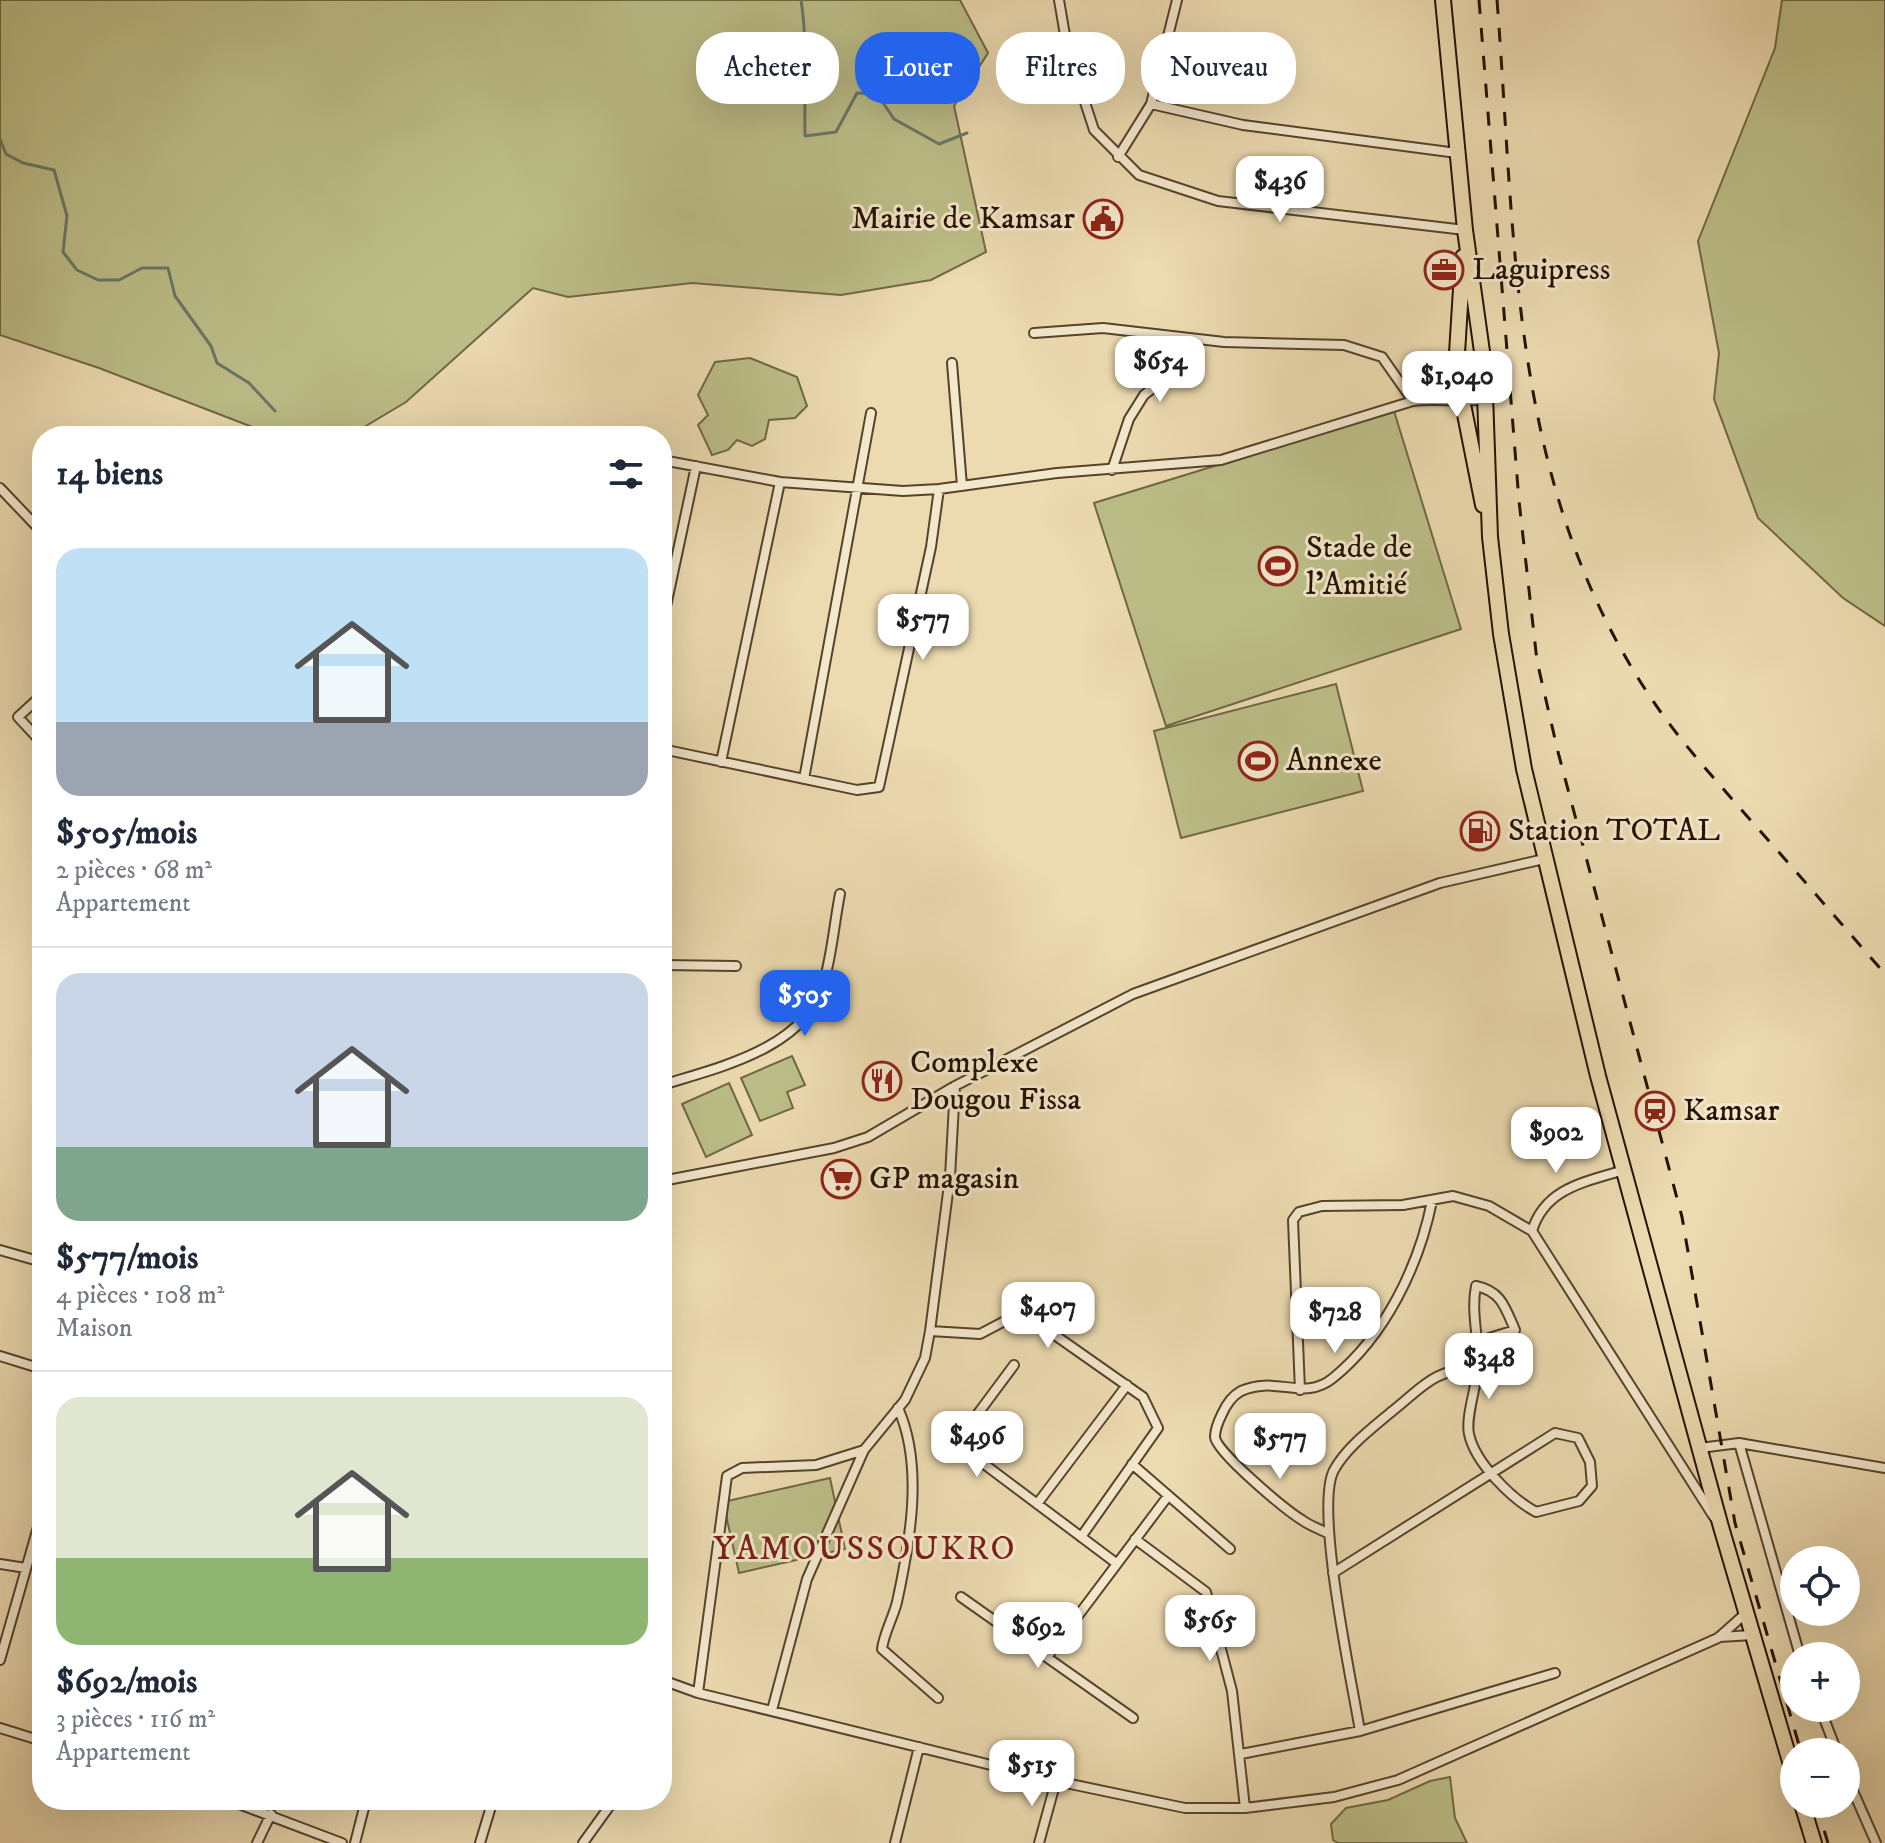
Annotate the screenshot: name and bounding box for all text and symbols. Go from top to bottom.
chip: Acheter [696,32,839,104]
chip: Louer [855,32,980,104]
chip: Filtres [996,32,1125,104]
chip: Nouveau [1141,32,1296,104]
pin: $436 [1233,156,1327,224]
text: $436 [1254,165,1306,198]
public building icon: Mairie de Kamsar [1082,198,1124,240]
place label: Mairie de Kamsar [851,199,1075,239]
office icon: Laguipress [1423,249,1465,291]
place label: Laguipress [1472,250,1610,290]
pin: $654 [1113,336,1207,404]
text: $654 [1133,345,1187,378]
pin: $1,040 [1392,351,1522,419]
text: $1,040 [1420,360,1494,393]
icon: filters [604,452,648,496]
text: 14 biens [56,453,163,495]
place label: Stade de l'Amitié [1306,528,1412,605]
sports icon: Stade de l'Amitié [1257,545,1299,587]
pin: $577 [876,594,970,662]
icon: home [280,600,424,744]
text: $577 [896,603,950,636]
sports icon: Annexe [1237,740,1279,782]
place label: Annexe [1286,741,1382,781]
fuel station icon: Station TOTAL [1459,810,1501,852]
place label: Station TOTAL [1508,811,1720,851]
text: $505/mois [56,812,197,854]
text: 2 pièces · 68 m² [56,854,212,887]
text: Appartement [56,887,190,920]
pin: $505 [758,970,852,1038]
text: $505 [778,979,832,1012]
icon: home [280,1025,424,1169]
place label: Complexe Dougou Fissa [910,1043,1082,1120]
restaurant icon: Complexe Dougou Fissa [861,1060,903,1102]
station icon: Kamsar [1634,1090,1676,1132]
place label: Kamsar [1683,1091,1779,1131]
pin: $902 [1509,1107,1603,1175]
text: $902 [1529,1116,1583,1149]
supermarket icon: GP magasin [820,1158,862,1200]
place label: GP magasin [869,1159,1020,1199]
text: $577/mois [56,1237,198,1279]
text: 4 pièces · 108 m² [56,1279,224,1312]
pin: $407 [1001,1282,1095,1350]
pin: $728 [1288,1287,1382,1355]
text: $407 [1020,1291,1076,1324]
text: $728 [1308,1296,1362,1329]
text: Maison [56,1312,132,1345]
pin: $348 [1442,1333,1536,1401]
text: $348 [1463,1342,1515,1375]
pin: $496 [930,1411,1024,1479]
pin: $577 [1233,1413,1327,1481]
text: $496 [949,1420,1005,1453]
text: $577 [1253,1422,1307,1455]
icon: home [280,1449,424,1593]
district label: YAMOUSSOUKRO [713,1528,1017,1570]
map controls [1780,1546,1860,1818]
button: locate [1780,1546,1860,1626]
pin: $565 [1163,1595,1257,1663]
pin: $692 [991,1602,1085,1670]
text: $565 [1183,1604,1237,1637]
text: $692 [1011,1611,1065,1644]
button: + [1780,1642,1860,1722]
text: $692/mois [56,1661,197,1703]
text: 3 pièces · 116 m² [56,1703,215,1736]
text: Appartement [56,1736,190,1769]
button: − [1780,1738,1860,1818]
pin: $515 [985,1740,1079,1808]
text: $515 [1007,1749,1057,1782]

